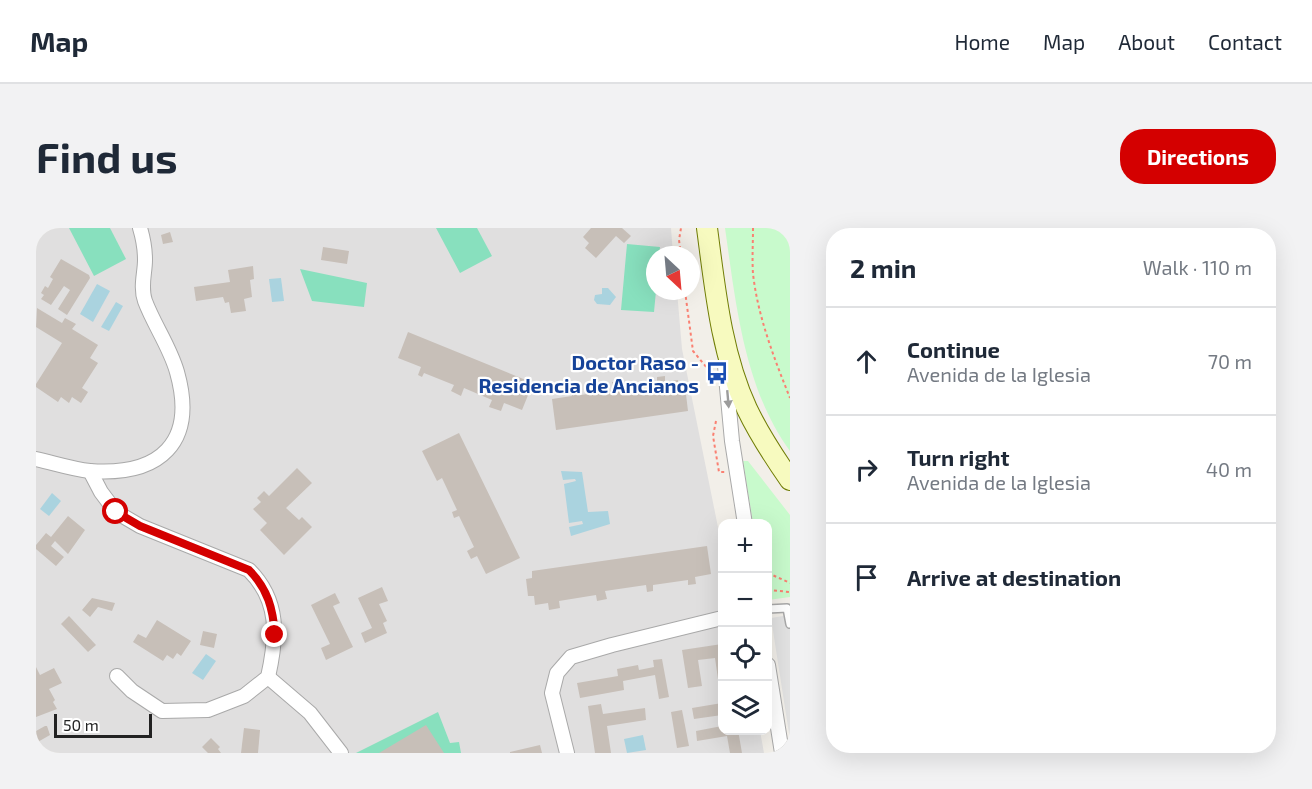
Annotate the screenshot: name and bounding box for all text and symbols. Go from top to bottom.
text: Map [30,24,88,58]
text: Home [954,29,1010,54]
text: Map [1043,29,1085,54]
text: About [1118,29,1175,54]
text: Contact [1208,29,1282,54]
button: Directions [1120,129,1276,184]
text: Find us [36,131,178,181]
north arrow [646,246,700,300]
text: 2 min [850,252,916,283]
text: Walk · 110 m [1143,255,1252,279]
text: Continue [907,336,1000,362]
icon: ahead [850,345,883,378]
text: 70 m [1208,349,1252,373]
place label: Doctor Raso - Residencia de Ancianos [478,350,699,397]
bus stop icon: Doctor Raso - Residencia de Ancianos [704,360,730,386]
text: Avenida de la Iglesia [907,362,1091,386]
one-way arrow [723,389,733,408]
text: Turn right [907,444,1009,470]
icon: right [850,453,883,486]
text: 40 m [1206,457,1252,481]
text: Avenida de la Iglesia [907,470,1091,494]
route start [102,498,128,524]
map controls [718,519,772,735]
button: + [718,519,772,573]
icon: arrive [850,561,883,594]
text: Arrive at destination [907,564,1121,590]
button: − [718,573,772,627]
route end [261,621,287,647]
button: locate [718,627,772,681]
button: layers [718,681,772,735]
scale bar [54,711,152,738]
text: 50 m [63,715,99,734]

